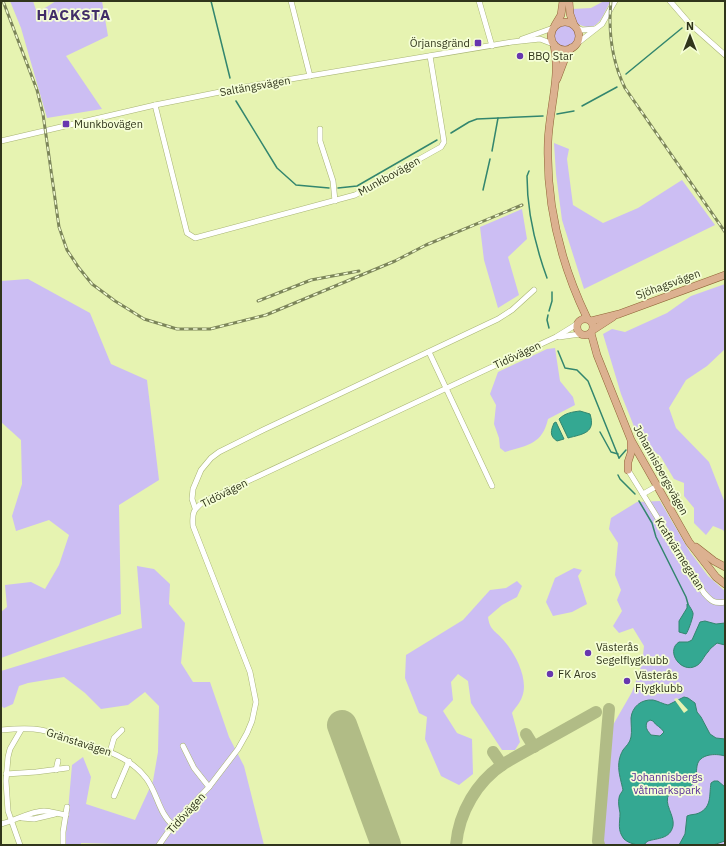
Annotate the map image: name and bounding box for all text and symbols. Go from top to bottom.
district label: HACKSTA [37,5,111,24]
north arrow [670,16,710,56]
text: N [686,19,694,33]
place label: Örjansgränd [410,36,470,50]
marker: Örjansgränd [473,38,483,48]
place label: BBQ Star [528,49,573,63]
marker: BBQ Star [515,51,525,61]
street label: Saltängsvägen [219,73,291,99]
place label: Munkbovägen [74,117,143,131]
marker: Munkbovägen [61,119,71,129]
street label: Munkbovägen [355,153,423,199]
street label: Sjöhagsvägen [634,266,702,302]
street label: Tidövägen [491,338,543,372]
street label: Johannisbergsvägen [630,422,692,518]
street label: Tidövägen [198,475,250,511]
street label: Kraftvärmegatan [652,515,708,593]
place label: Västerås Segelflygklubb [596,640,668,667]
marker: Västerås Segelflygklubb [583,648,593,658]
place label: FK Aros [558,667,596,681]
place label: Västerås Flygklubb [635,668,683,695]
marker: FK Aros [545,669,555,679]
marker: Västerås Flygklubb [622,676,632,686]
street label: Gränstavägen [45,725,113,759]
park label: Johannisbergs våtmarkspark [631,770,703,797]
street label: Tidövägen [164,789,208,837]

